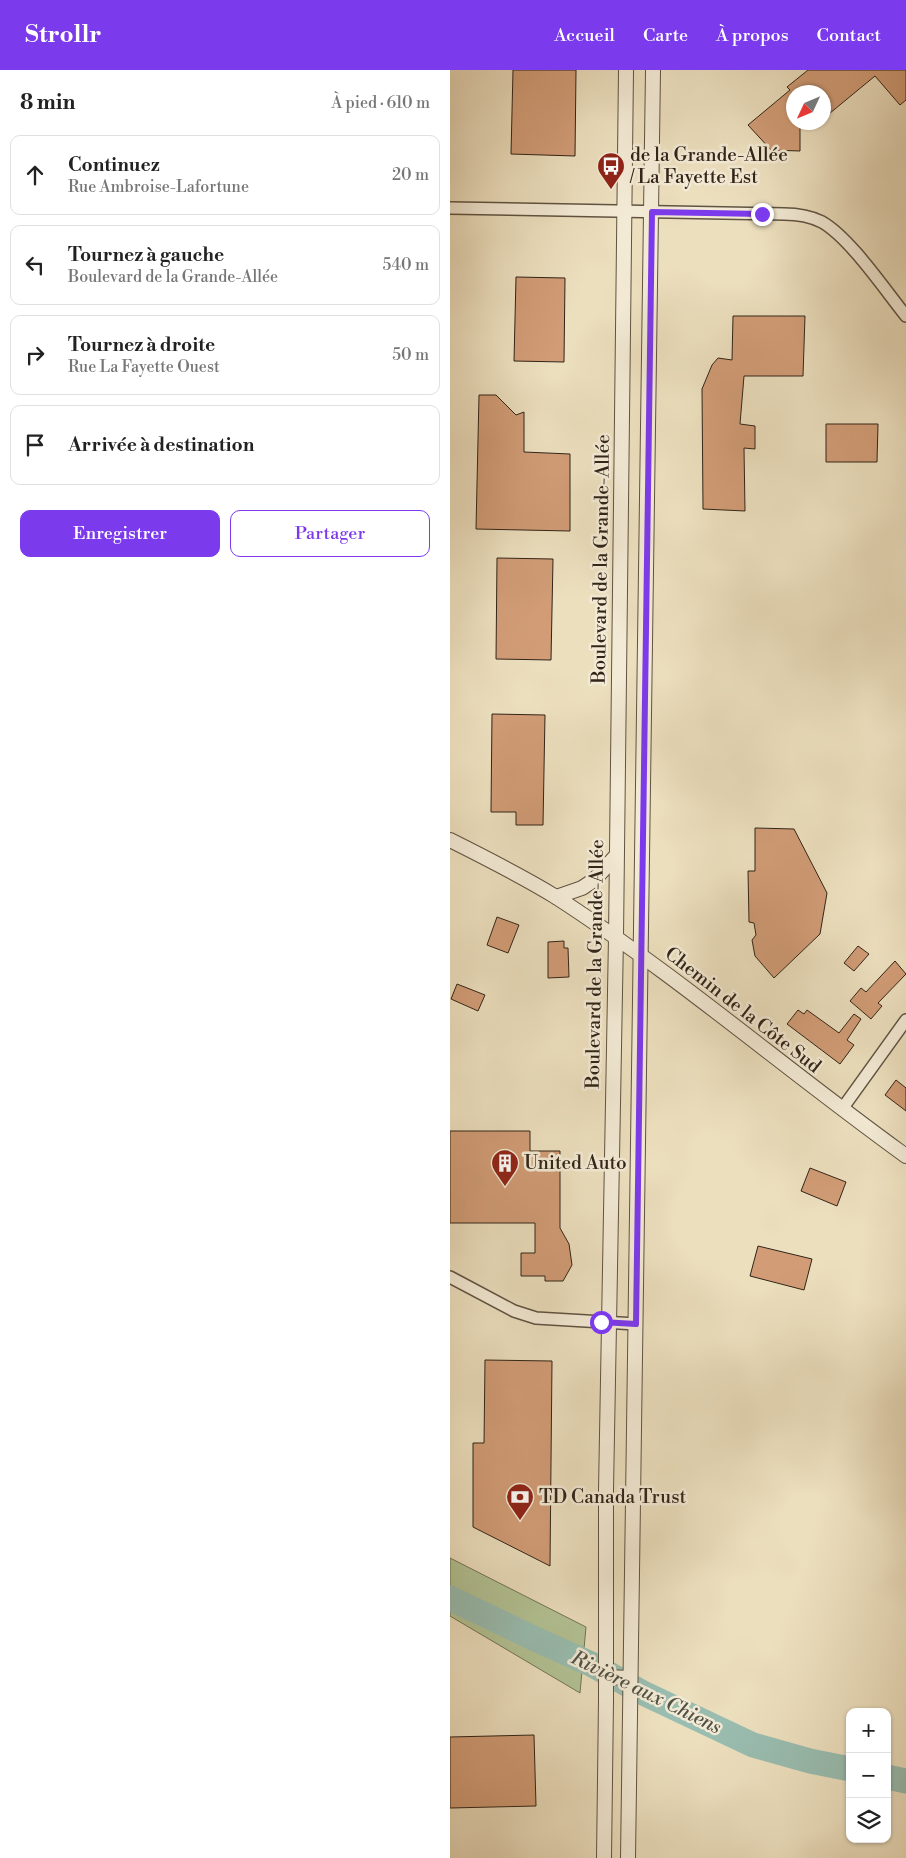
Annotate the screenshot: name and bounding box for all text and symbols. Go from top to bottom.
text: Strollr [25,20,101,50]
text: Accueil [554,24,615,47]
text: Carte [643,24,688,47]
text: À propos [716,24,789,47]
text: Contact [817,24,881,47]
north arrow [786,85,831,130]
text: 8 min [20,90,75,116]
text: À pied · 610 m [331,93,430,113]
place label: de la Grande-Allée / La Fayette Est [629,143,788,189]
bus stop icon: de la Grande-Allée / La Fayette Est [596,151,626,190]
text: Continuez [68,153,160,177]
icon: ahead [21,161,49,189]
text: 20 m [392,165,429,185]
text: Rue Ambroise-Lafortune [68,177,249,197]
route end [751,203,774,226]
text: Tournez à gauche [68,243,224,267]
icon: left [21,251,49,279]
text: 540 m [382,255,429,275]
text: Boulevard de la Grande-Allée [68,267,278,287]
text: Tournez à droite [68,333,215,357]
icon: right [21,341,49,369]
text: 50 m [392,345,429,365]
text: Rue La Fayette Ouest [68,357,220,377]
icon: arrive [21,431,49,459]
text: Arrivée à destination [68,433,254,457]
street label: Boulevard de la Grande-Allée [587,434,615,685]
button: Enregistrer [20,510,220,557]
button: Partager [230,510,430,557]
street label: Boulevard de la Grande-Allée [581,839,609,1090]
street label: Chemin de la Côte Sud [660,942,826,1079]
building icon: United Auto [490,1148,520,1187]
place label: United Auto [524,1151,627,1175]
route start [590,1311,613,1334]
bank icon: TD Canada Trust [505,1482,535,1521]
place label: TD Canada Trust [539,1485,687,1509]
water label: Rivière aux Chiens [566,1645,726,1740]
map controls [846,1708,891,1843]
button: + [846,1708,891,1753]
button: − [846,1753,891,1798]
button: layers [846,1798,891,1843]

